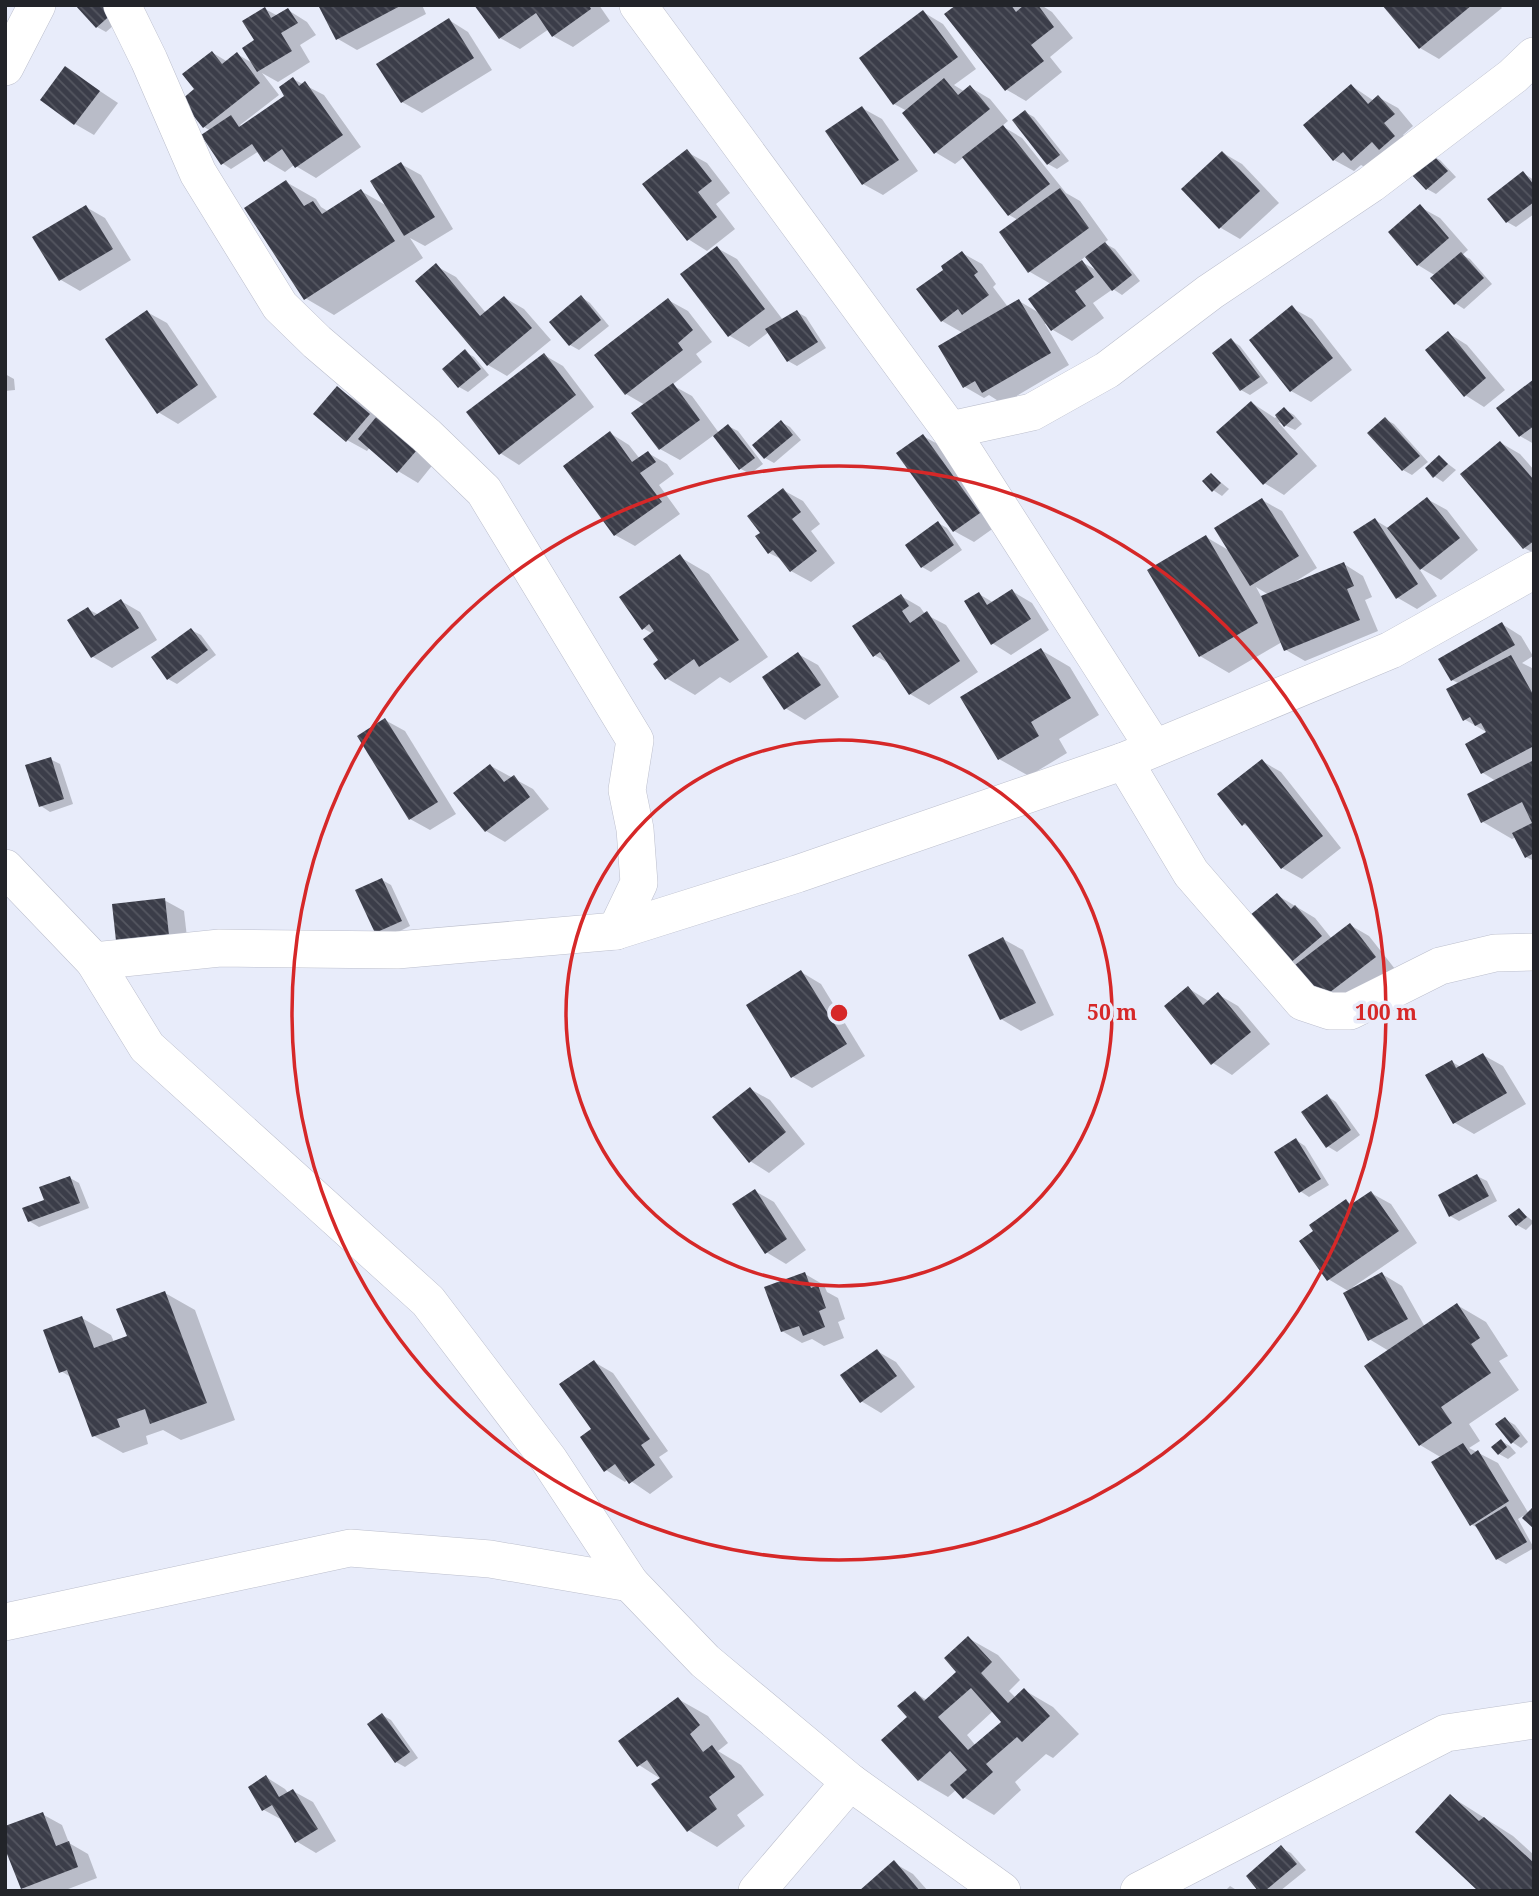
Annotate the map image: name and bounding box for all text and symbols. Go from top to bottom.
text: 50 m [1087,998,1137,1026]
text: 100 m [1355,998,1417,1026]
centre of rings [827,1001,851,1025]

